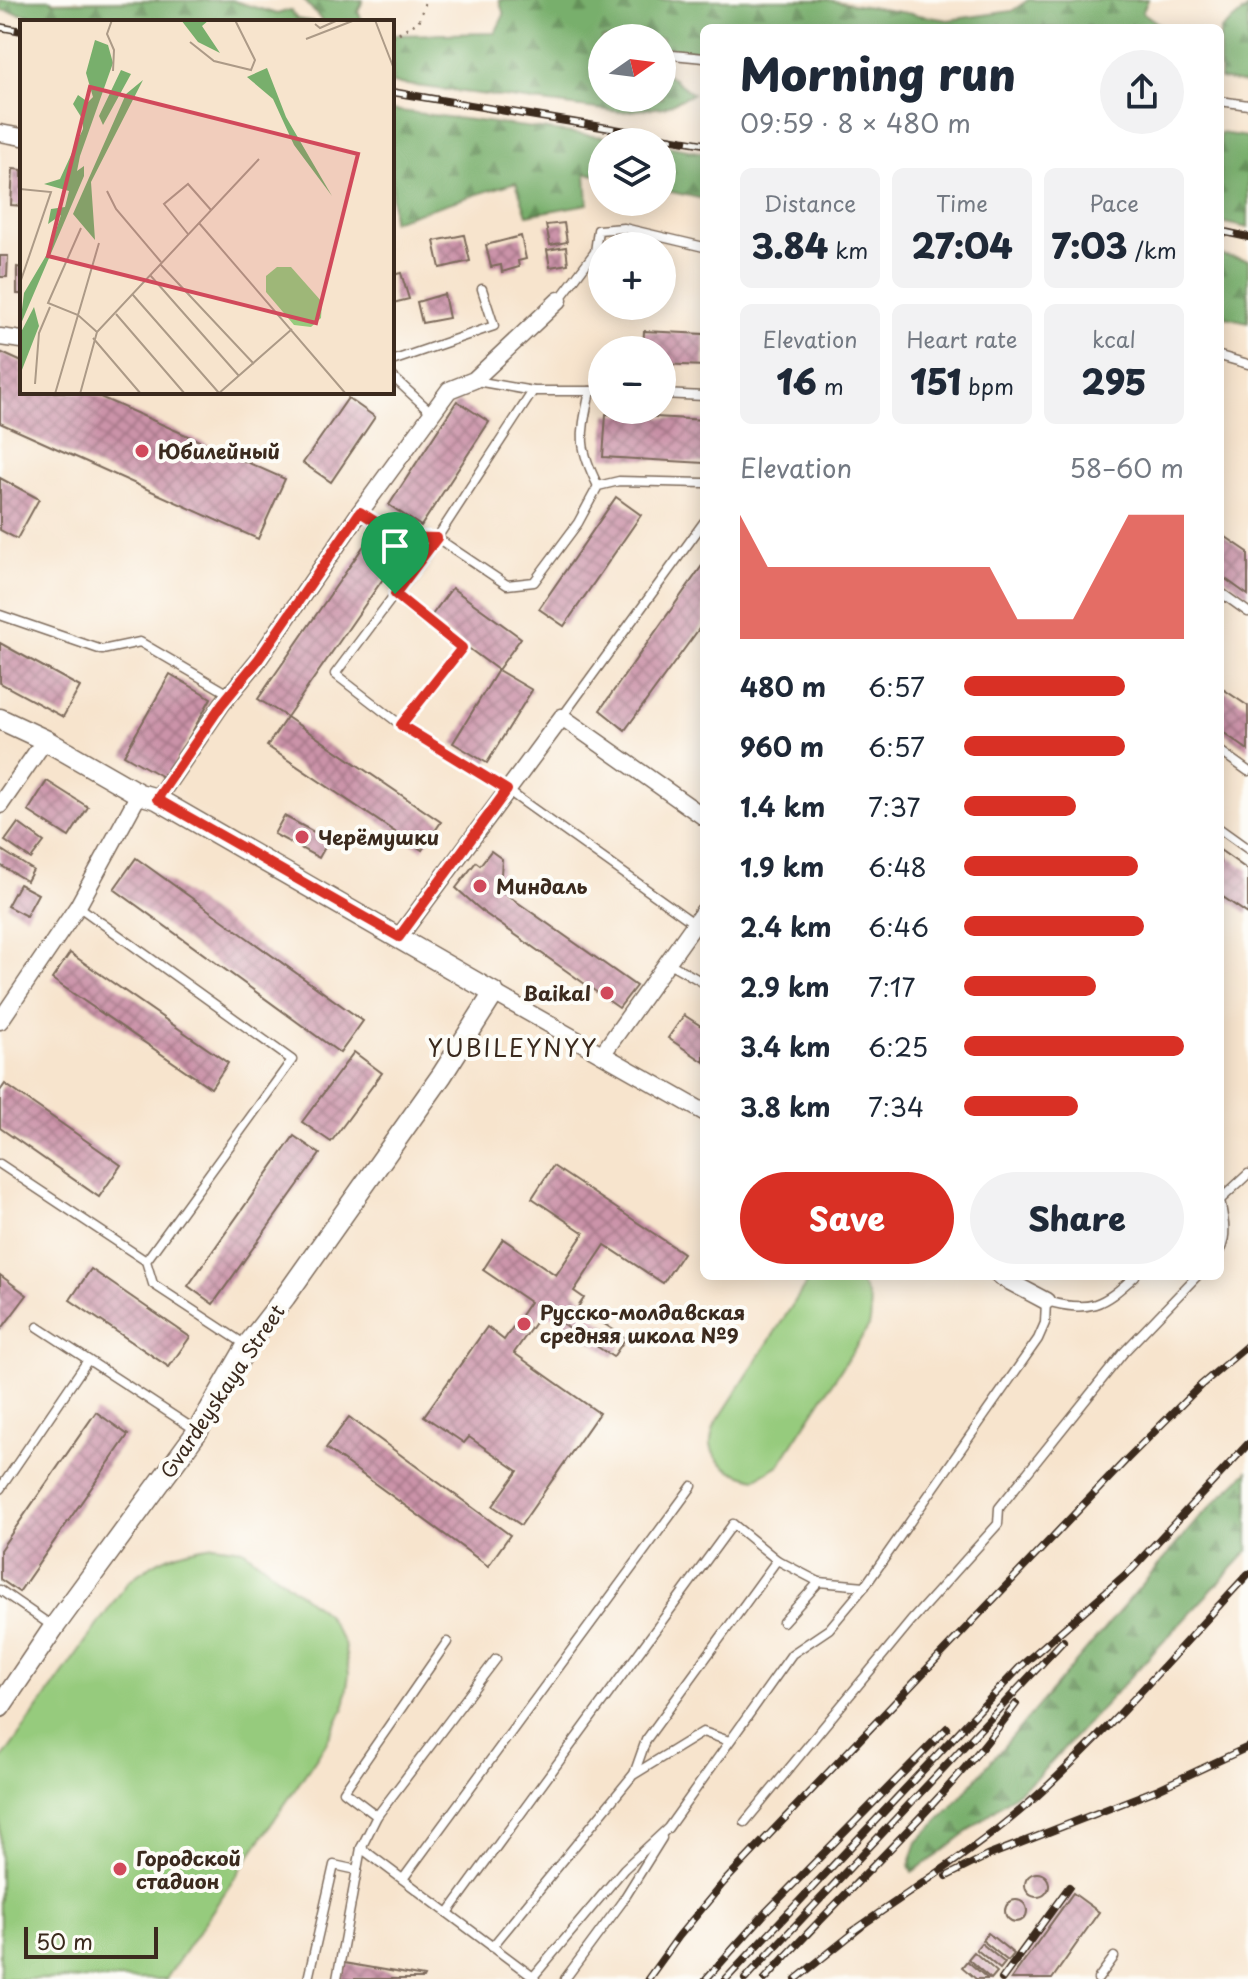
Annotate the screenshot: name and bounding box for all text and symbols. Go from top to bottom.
inset map [20,20,394,394]
north arrow [588,24,676,112]
map controls [588,24,676,424]
text: Morning run [740,40,1016,106]
button: share [1100,50,1184,134]
text: 09:59 · 8 × 480 m [740,103,971,142]
button: layers [588,128,676,216]
text: Distance [764,186,856,219]
text: Time [936,186,988,219]
text: Pace [1089,186,1139,219]
text: 3.84 [752,219,828,271]
text: 27:04 [911,219,1013,271]
text: 7:03 [1051,219,1128,271]
button: + [588,232,676,320]
text: km [828,233,868,266]
text: /km [1128,233,1177,266]
text: Elevation [763,322,857,355]
text: Heart rate [906,322,1018,355]
text: kcal [1092,322,1136,355]
button: − [588,336,676,424]
text: 16 [776,355,817,407]
text: 151 [910,355,961,407]
text: 295 [1081,355,1147,407]
text: m [817,369,844,402]
text: bpm [961,369,1014,402]
place label: Юбилейный [158,436,280,466]
marker: Юбилейный [133,442,151,460]
text: Elevation [740,448,852,487]
text: 58–60 m [1069,448,1184,487]
pin [361,512,429,594]
icon: arrive [373,524,417,568]
text: 480 m [740,667,826,706]
text: 6:57 [868,667,925,706]
text: 960 m [740,727,824,766]
text: 6:57 [868,727,925,766]
text: 1.4 km [740,787,825,826]
text: 7:37 [868,787,920,826]
place label: Черёмушки [318,822,439,852]
marker: Черёмушки [293,828,311,846]
text: 1.9 km [740,847,824,886]
text: 6:48 [868,847,927,886]
place label: Миндаль [496,871,588,901]
marker: Миндаль [471,877,489,895]
text: 2.4 km [740,907,832,946]
text: 6:46 [868,907,929,946]
text: 2.9 km [740,967,830,1006]
text: 7:17 [868,967,915,1006]
place label: Baikal [523,978,591,1008]
marker: Baikal [598,984,616,1002]
text: 3.4 km [740,1027,831,1066]
text: 6:25 [868,1027,928,1066]
district label: YUBILEYNYY [428,1029,598,1065]
text: 3.8 km [740,1087,831,1126]
text: 7:34 [868,1087,924,1126]
button: Save [740,1172,954,1264]
button: Share [970,1172,1184,1264]
place label: Русско-молдавская средняя школа №9 [540,1297,745,1350]
street label: Gvardeyskaya Street [152,1298,292,1484]
marker: Русско-молдавская средняя школа №9 [515,1315,533,1333]
place label: Городской стадион [136,1843,241,1896]
marker: Городской стадион [111,1860,129,1878]
scale bar [24,1923,158,1959]
text: 50 m [36,1924,93,1957]

